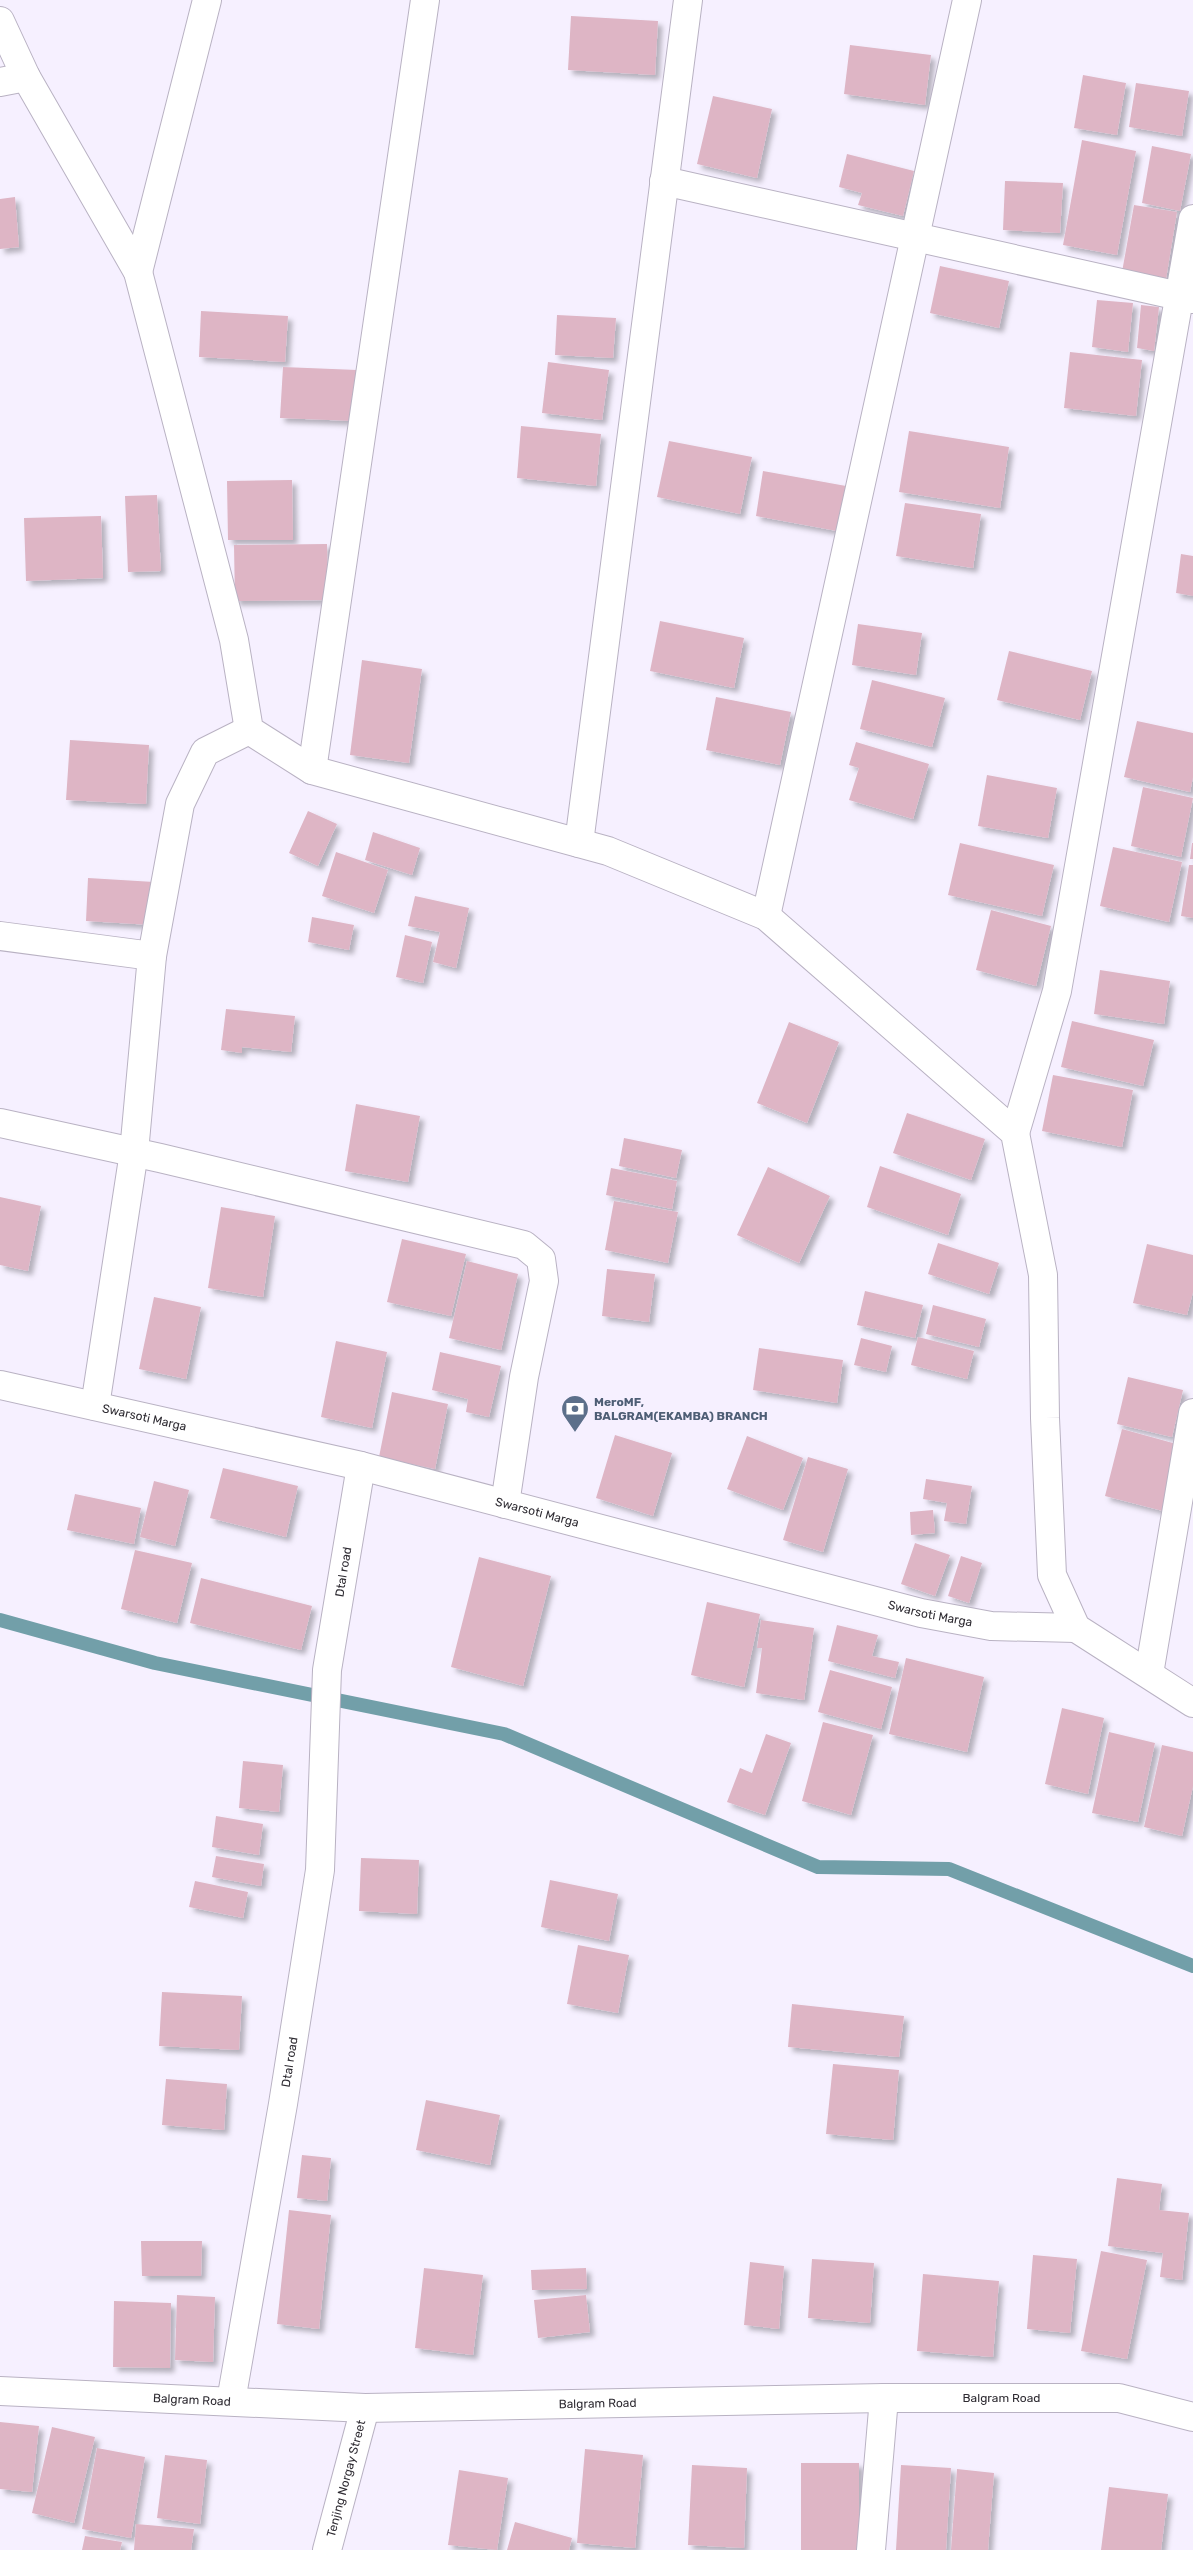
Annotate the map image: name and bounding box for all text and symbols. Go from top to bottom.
bank icon: MeroMF, BALGRAM(EKAMBA) BRANCH [560,1394,590,1433]
place label: MeroMF, BALGRAM(EKAMBA) BRANCH [594,1395,768,1423]
street label: Swarsoti Marga [101,1401,188,1434]
street label: Swarsoti Marga [494,1495,580,1530]
street label: Dtal road [332,1546,354,1598]
street label: Swarsoti Marga [886,1598,973,1629]
street label: Dtal road [279,2036,300,2088]
street label: Balgram Road [153,2391,231,2409]
street label: Balgram Road [963,2391,1040,2405]
street label: Balgram Road [558,2396,637,2411]
street label: Tenjing Norgay Street [324,2418,369,2539]

